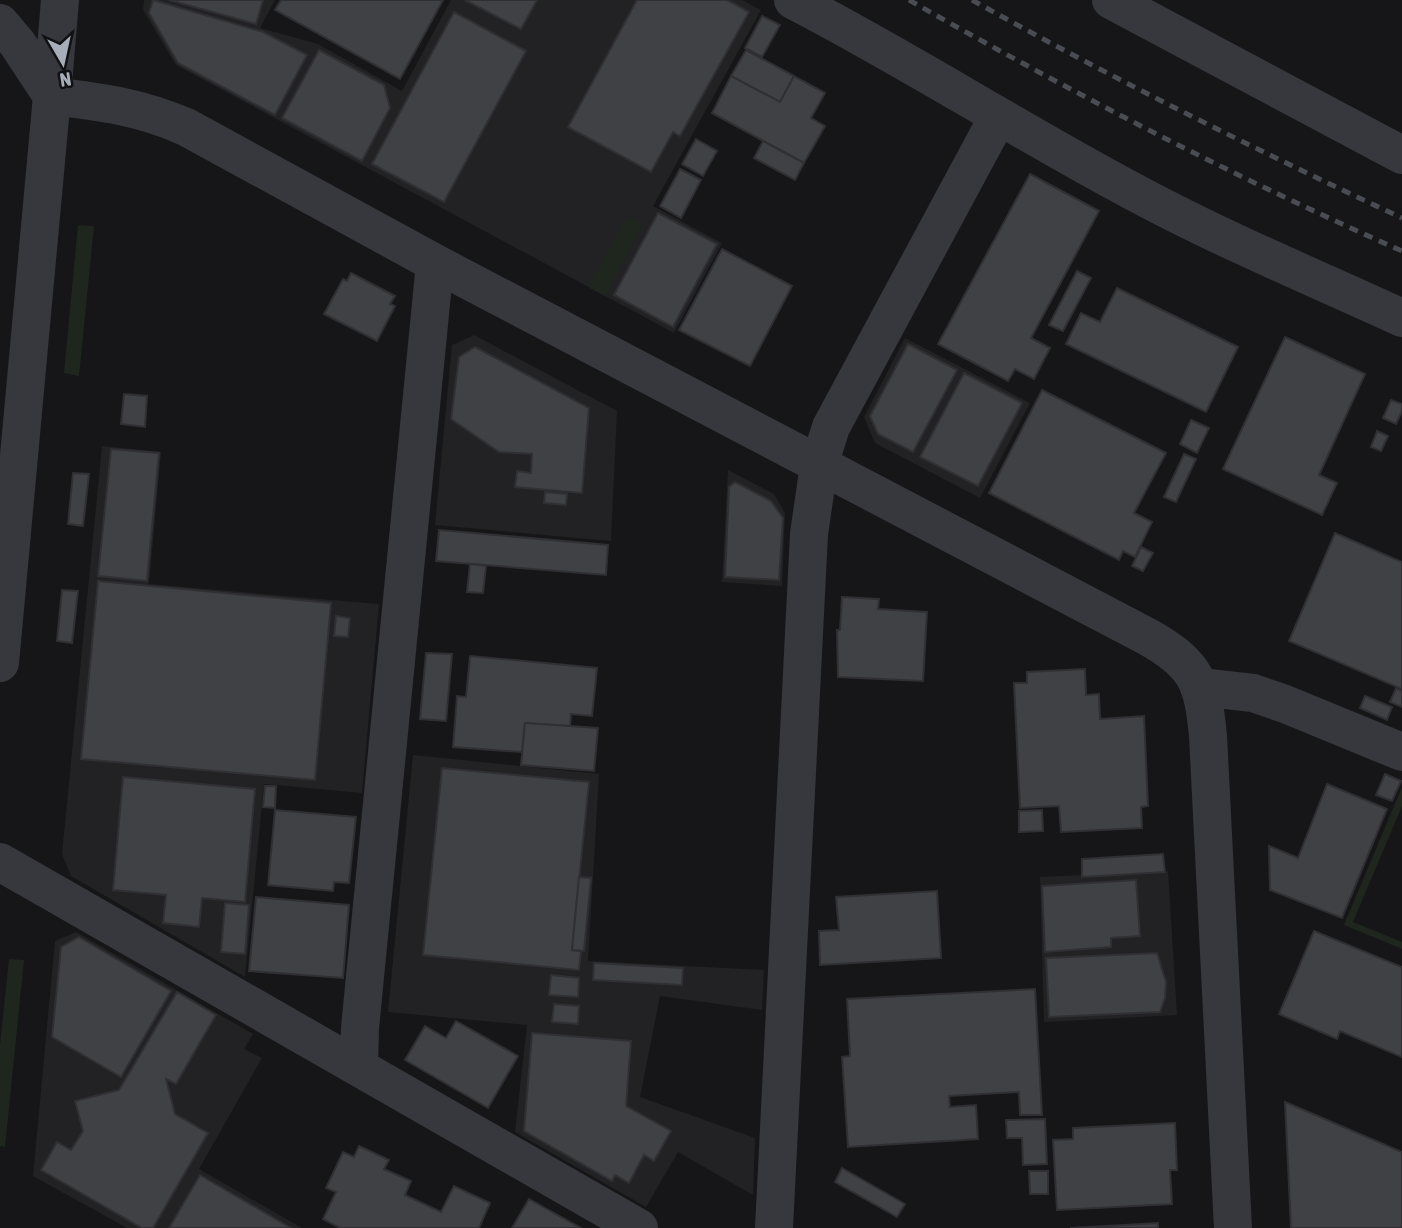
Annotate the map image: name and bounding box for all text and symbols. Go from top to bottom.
north arrow [28,28,98,98]
text: N [58,68,73,92]

